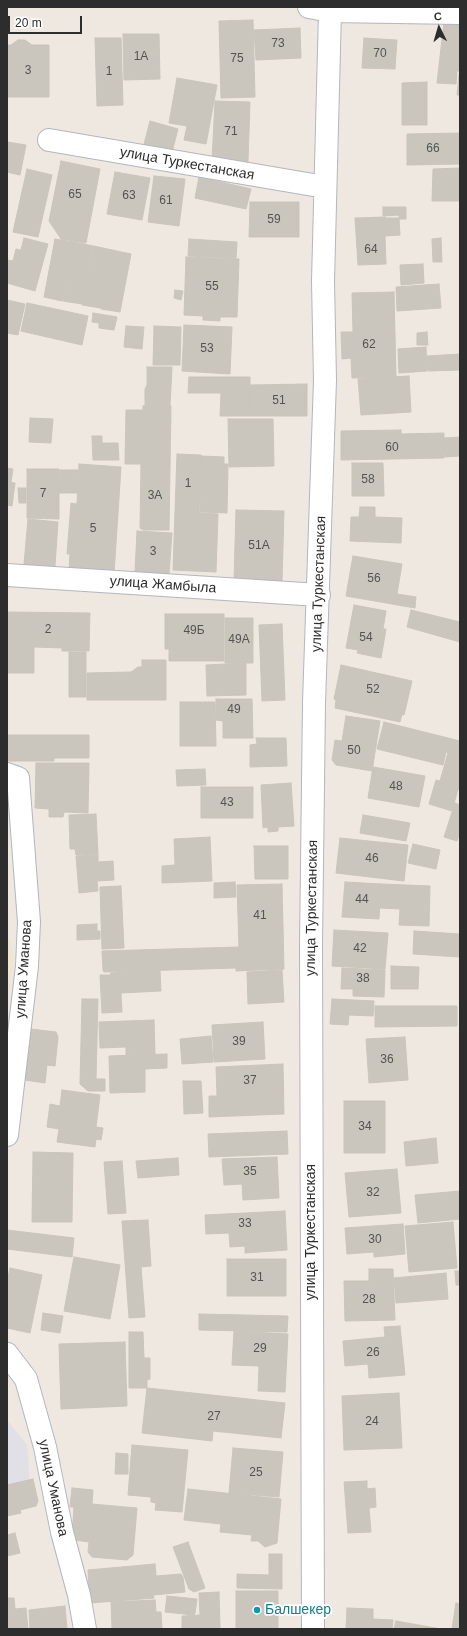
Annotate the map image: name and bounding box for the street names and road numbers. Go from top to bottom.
street label: улица Туркестанская [118,144,256,184]
street label: улица Туркестанская [308,516,330,652]
street label: улица Жамбыла [109,573,217,597]
street label: улица Туркестанская [302,840,322,976]
street label: улица Уманова [12,919,36,1019]
street label: улица Туркестанская [303,1164,319,1300]
street label: улица Уманова [35,1438,71,1538]

